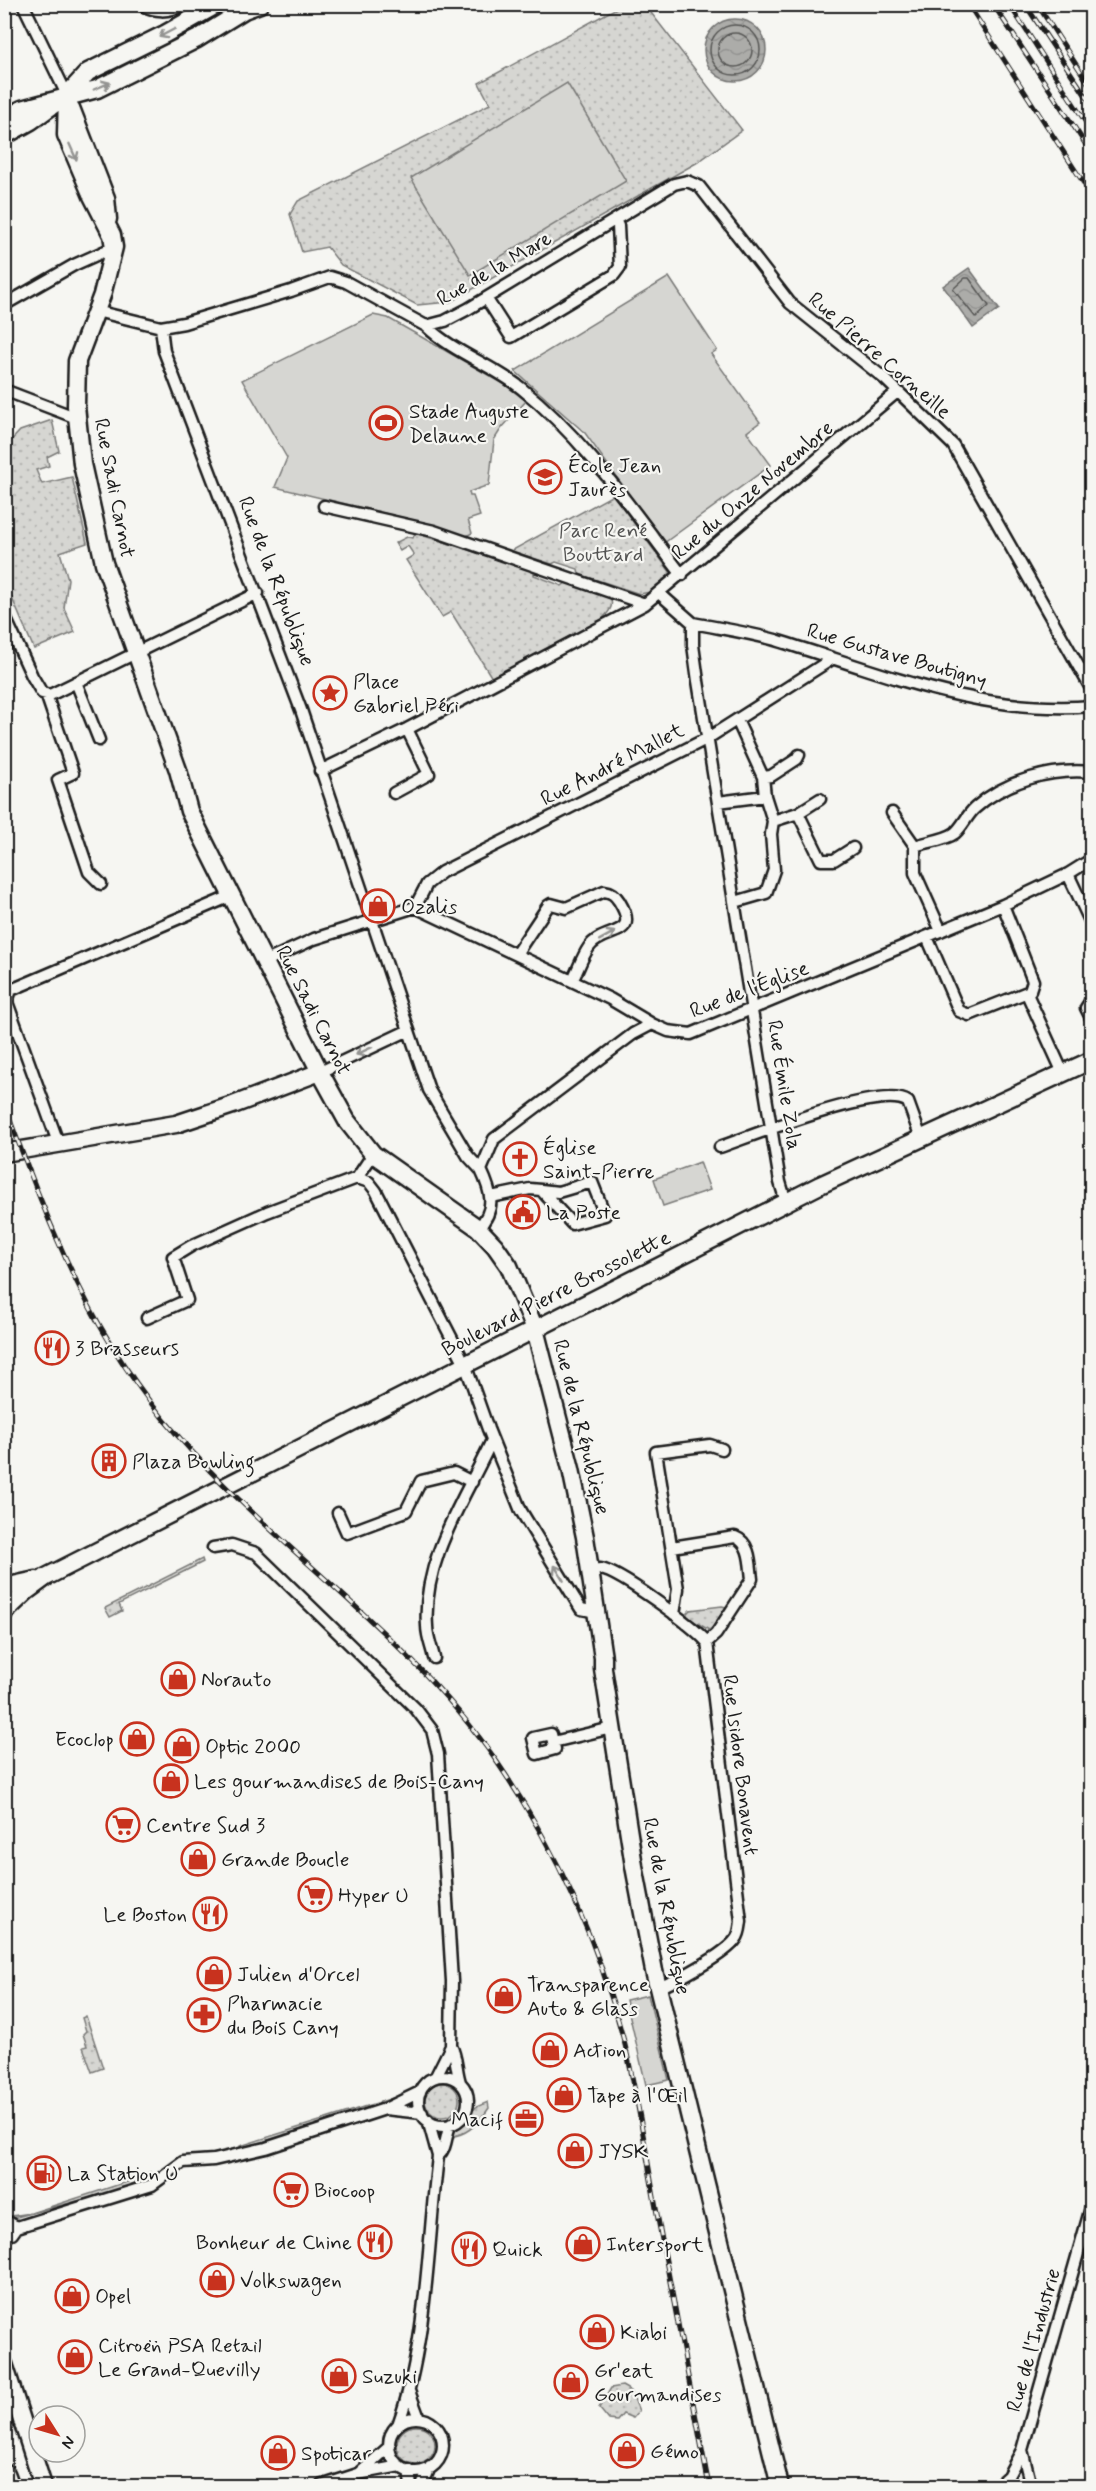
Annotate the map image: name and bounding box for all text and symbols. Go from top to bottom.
one-way arrow [158,28,176,39]
one-way arrow [93,80,111,91]
one-way arrow [68,143,79,161]
street label: Rue de la Mare [432,225,557,313]
street label: Rue Pierre Corneille [802,286,957,426]
place label: Stade Auguste Delaune [409,398,529,450]
sports icon: Stade Auguste Delaune [368,405,404,441]
street label: Rue du Onze Novembre [666,415,840,567]
street label: Rue Sadi Carnot [87,416,141,561]
place label: École Jean Jaurès [568,452,661,504]
school or university icon: École Jean Jaurès [527,459,563,495]
street label: Rue de la République [231,493,321,670]
park label: Parc René Bouttard [559,517,647,569]
street label: Rue Gustave Boutigny [803,617,990,695]
place label: Place Gabriel Péri [353,668,459,720]
place icon: Place Gabriel Péri [312,675,348,711]
street label: Rue André Mallet [536,716,690,813]
shop icon: Ozalis [360,888,396,924]
place label: Ozalis [401,893,457,921]
one-way arrow [597,930,615,941]
street label: Rue Sadi Carnot [268,941,358,1080]
street label: Rue de l'Église [686,954,813,1025]
street label: Rue Émile Zola [760,1018,808,1152]
one-way arrow [355,1046,373,1058]
place label: Église Saint-Pierre [543,1134,654,1186]
church icon: Église Saint-Pierre [502,1141,538,1177]
public building icon: La Poste [505,1194,541,1230]
place label: La Poste [546,1199,621,1227]
street label: Boulevard Pierre Brossolette [437,1224,676,1364]
restaurant icon: 3 Brasseurs [34,1330,70,1366]
place label: 3 Brasseurs [75,1335,179,1363]
street label: Rue de la République [546,1337,616,1518]
building icon: Plaza Bowling [91,1443,127,1479]
place label: Plaza Bowling [132,1448,255,1478]
one-way arrow [552,1565,564,1582]
shop icon: Norauto [160,1661,196,1697]
place label: Norauto [201,1666,271,1694]
street label: Rue Isidore Bonavent [715,1673,765,1857]
shop icon: Ecoclop [119,1721,155,1757]
place label: Ecoclop [55,1726,114,1754]
shop icon: Optic 2000 [164,1728,200,1764]
place label: Optic 2000 [205,1733,301,1761]
shop icon: Les gourmandises de Bois-Cany [153,1763,189,1799]
place label: Les gourmandises de Bois-Cany [194,1768,484,1797]
supermarket icon: Centre Sud 3 [105,1807,141,1843]
place label: Centre Sud 3 [146,1812,266,1840]
street label: Rue de la République [635,1815,697,1997]
shop icon: Grande Boucle [180,1841,216,1877]
place label: Grande Boucle [221,1846,350,1874]
supermarket icon: Hyper U [297,1877,333,1913]
place label: Hyper U [338,1882,409,1910]
restaurant icon: Le Boston [192,1896,228,1932]
place label: Le Boston [103,1901,187,1929]
shop icon: Julien d'Orcel [196,1956,232,1992]
place label: Julien d'Orcel [237,1961,359,1989]
place label: Transparence Auto & Glass [527,1971,649,2023]
shop icon: Transparence Auto & Glass [486,1978,522,2014]
place label: Pharmacie du Bois Cany [227,1990,339,2042]
pharmacy icon: Pharmacie du Bois Cany [186,1997,222,2033]
shop icon: Action [532,2032,568,2068]
place label: Action [573,2037,626,2065]
shop icon: Tape à l'Œil [546,2077,582,2113]
place label: Tape à l'Œil [587,2082,688,2110]
office icon: Macif [508,2101,544,2137]
place label: Macif [451,2106,503,2134]
shop icon: JYSK [557,2133,593,2169]
place label: JYSK [598,2138,649,2166]
fuel station icon: La Station U [26,2155,62,2191]
place label: La Station U [67,2160,179,2188]
supermarket icon: Biocoop [273,2172,309,2208]
place label: Biocoop [314,2177,375,2205]
restaurant icon: Bonheur de Chine [357,2224,393,2260]
shop icon: Intersport [565,2226,601,2262]
place label: Bonheur de Chine [196,2229,352,2257]
restaurant icon: Quick [451,2231,487,2267]
place label: Intersport [606,2231,704,2259]
place label: Quick [492,2236,543,2264]
shop icon: Volkswagen [199,2262,235,2298]
street label: Rue de l'Industrie [1000,2265,1068,2415]
place label: Volkswagen [240,2267,342,2296]
shop icon: Opel [54,2278,90,2314]
place label: Opel [95,2283,131,2311]
shop icon: Kiabi [579,2314,615,2350]
place label: Kiabi [620,2319,667,2347]
place label: Citroën PSA Retail Le Grand-Quevilly [98,2332,262,2384]
shop icon: Citroën PSA Retail Le Grand-Quevilly [57,2339,93,2375]
place label: Gr'eat Gourmandises [594,2357,722,2409]
shop icon: Suzuki [321,2358,357,2394]
place label: Suzuki [362,2363,417,2391]
shop icon: Gr'eat Gourmandises [553,2364,589,2400]
north arrow [27,2404,87,2464]
text: N [56,2432,79,2453]
shop icon: Gémo [609,2433,645,2469]
shop icon: Spoticar [260,2435,296,2471]
place label: Gémo [650,2438,699,2466]
place label: Spoticar [301,2440,371,2468]

